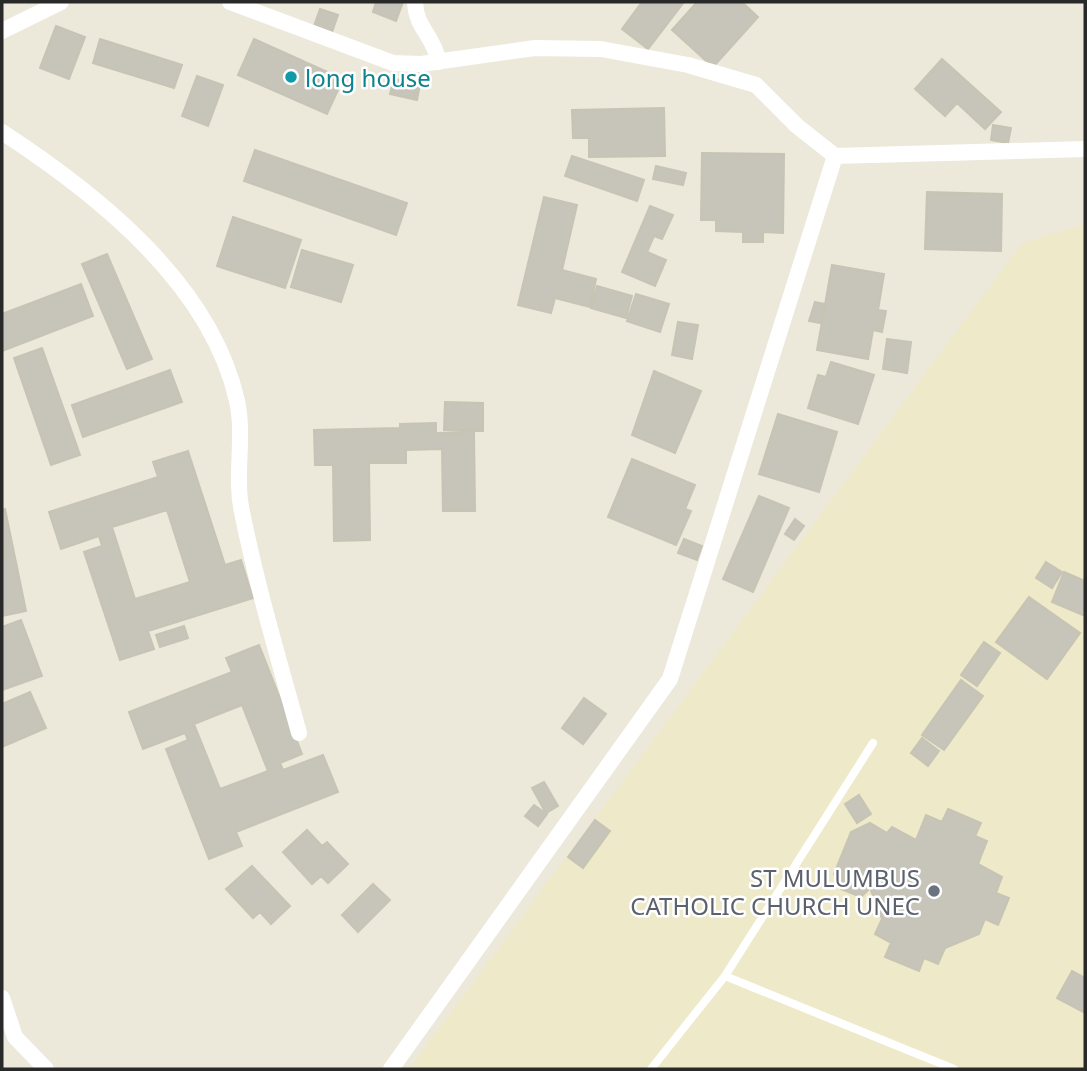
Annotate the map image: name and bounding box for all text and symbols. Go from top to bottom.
place label: long house [305,61,431,94]
marker: long house [283,69,299,85]
place label: ST MULUMBUS CATHOLIC CHURCH UNEC [630,861,920,922]
marker: ST MULUMBUS CATHOLIC CHURCH UNEC [926,883,942,899]

